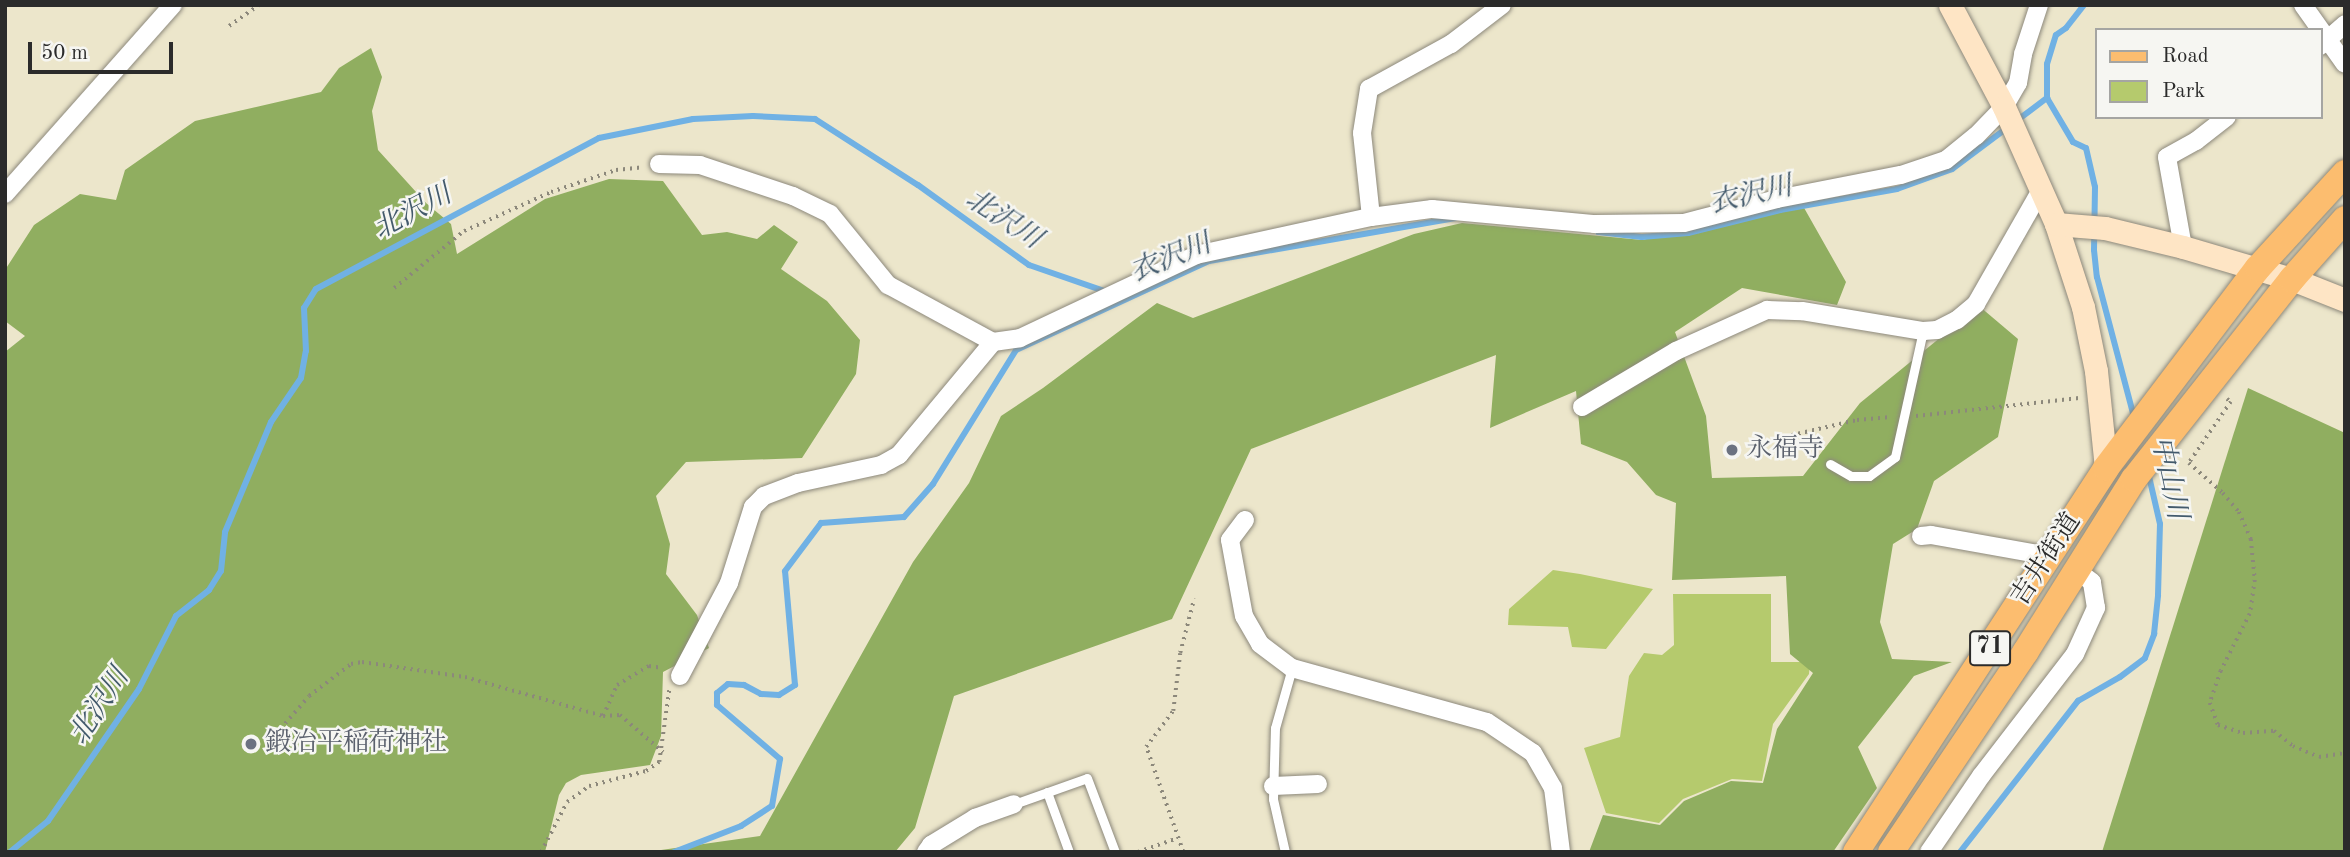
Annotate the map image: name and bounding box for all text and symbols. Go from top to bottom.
scale bar [32,28,177,72]
legend [2094,28,2322,119]
text: 50 m [41,43,88,64]
text: Road [2162,46,2209,67]
text: Park [2162,81,2205,102]
water label: 衣沢川 [1706,170,1796,222]
water label: 北沢川 [368,178,458,248]
water label: 北沢川 [959,183,1047,257]
water label: 衣沢川 [1126,228,1216,290]
water label: 中山川 [2143,433,2193,523]
place label: 永福寺 [1746,434,1824,466]
marker: 永福寺 [1724,442,1740,458]
street label: 吉井街道 [2006,508,2088,612]
road number: 71 [1969,628,2011,668]
water label: 北沢川 [63,663,137,751]
place label: 鍛冶平稲荷神社 [265,728,447,760]
marker: 鍛冶平稲荷神社 [243,736,259,752]

